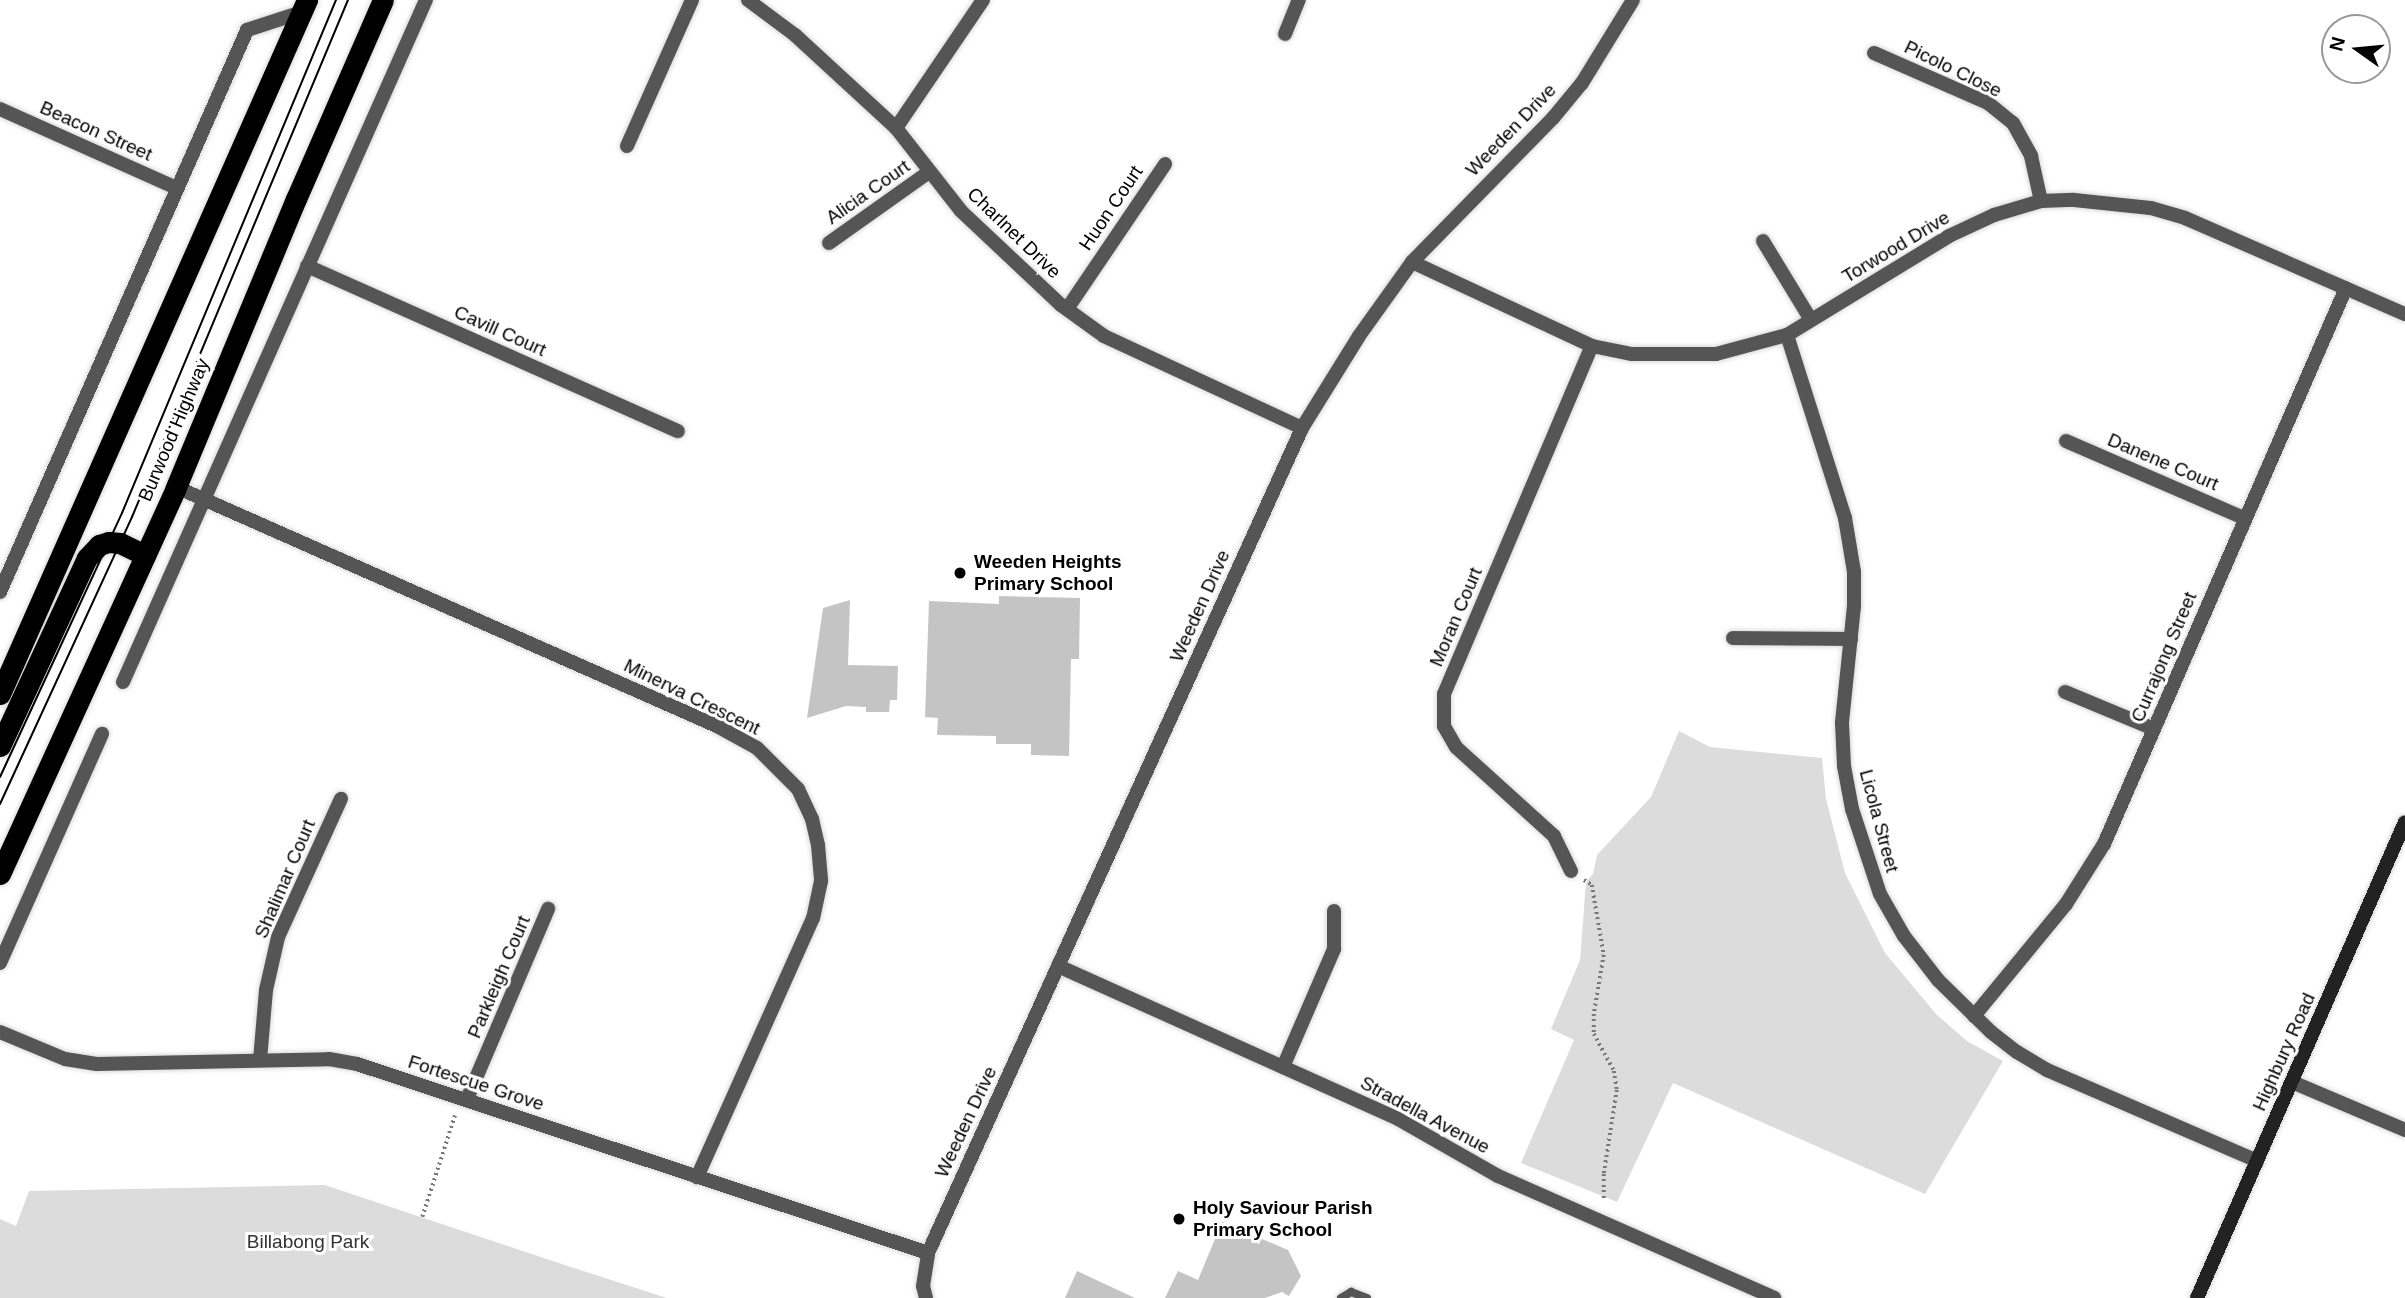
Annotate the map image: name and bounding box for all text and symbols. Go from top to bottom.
north arrow [2321,14,2391,84]
text: N [2325,35,2349,53]
street label: Picolo Close [1901,36,2005,102]
street label: Weeden Drive [1461,79,1561,181]
street label: Beacon Street [36,96,156,166]
street label: Alicia Court [822,155,914,229]
street label: Huon Court [1074,161,1148,255]
street label: Charlnet Drive [962,183,1066,283]
street label: Torwood Drive [1838,206,1954,288]
street label: Cavill Court [451,301,549,361]
street label: Burwood Highway [134,355,214,505]
street label: Danene Court [2104,428,2222,496]
street label: Weeden Drive [1165,547,1235,665]
place label: Weeden Heights Primary School [974,551,1121,595]
street label: Moran Court [1425,564,1487,670]
marker: Weeden Heights Primary School [952,565,968,581]
street label: Currajong Street [2126,588,2202,726]
street label: Minerva Crescent [620,654,764,740]
street label: Licola Street [1854,767,1904,875]
street label: Shalimar Court [250,816,320,942]
street label: Parkleigh Court [463,912,535,1042]
street label: Highbury Road [2248,989,2320,1115]
street label: Fortescue Grove [405,1050,547,1116]
street label: Weeden Drive [930,1063,1002,1181]
street label: Stradella Avenue [1356,1071,1494,1159]
place label: Holy Saviour Parish Primary School [1193,1197,1373,1241]
marker: Holy Saviour Parish Primary School [1171,1211,1187,1227]
park label: Billabong Park [247,1231,369,1253]

